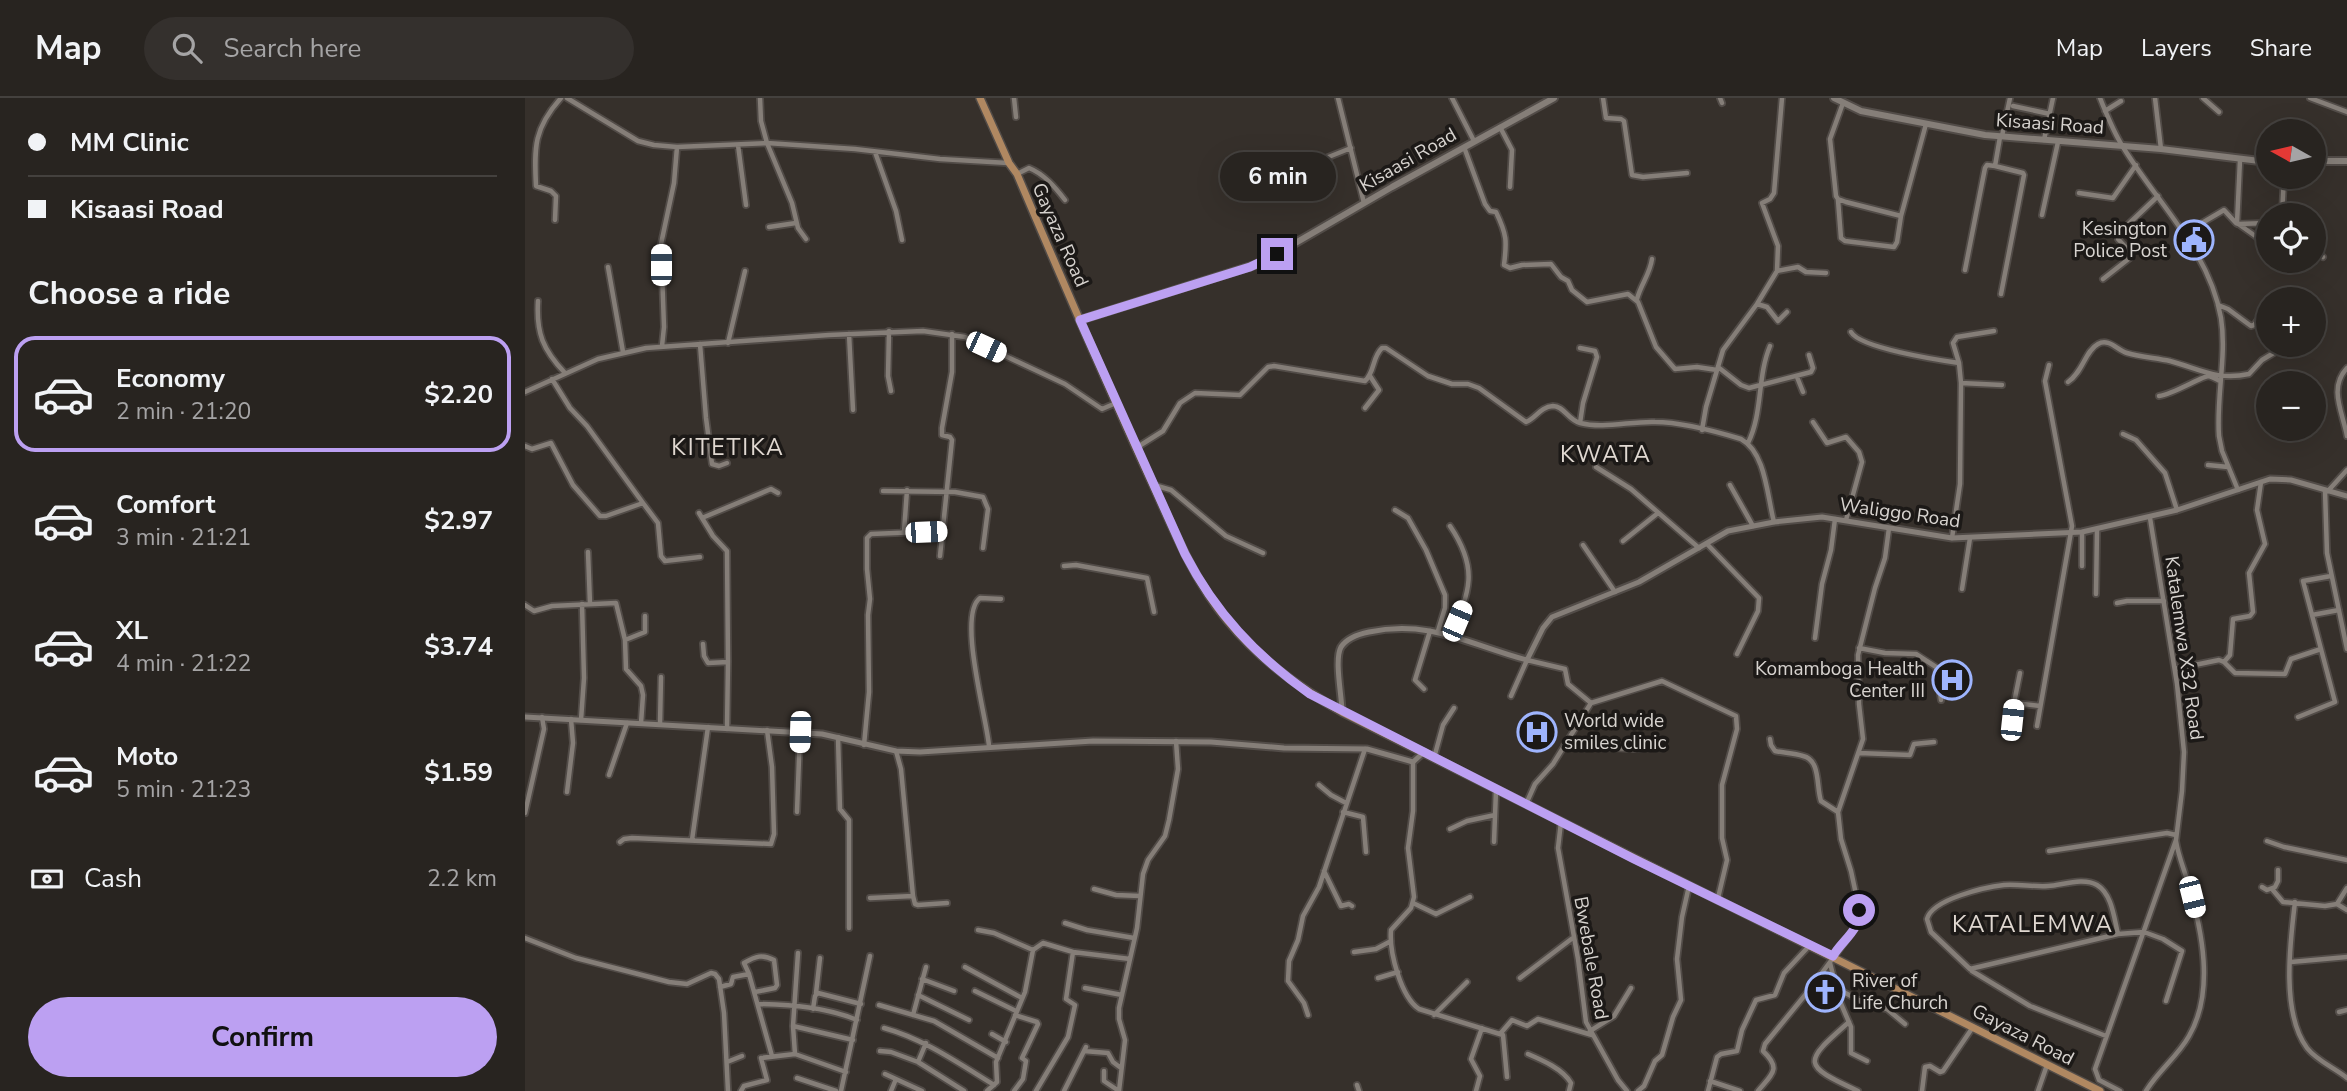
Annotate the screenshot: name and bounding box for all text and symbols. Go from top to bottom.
search box [144,17,634,80]
text: Map [35,26,102,71]
icon: search [168,29,206,67]
text: Search here [224,31,361,66]
text: Map [2056,32,2103,64]
text: Layers [2141,32,2212,64]
text: Share [2250,32,2312,64]
street label: Kisaasi Road [1995,107,2105,141]
north arrow [2256,119,2326,189]
map controls [2256,119,2326,441]
street label: Kisaasi Road [1355,122,1461,198]
text: MM Clinic [70,125,189,160]
callout: 6 min [1219,152,1335,202]
text: 6 min [1248,161,1308,192]
street label: Gayaza Road [1025,179,1095,291]
text: Kisaasi Road [70,192,224,227]
button: locate [2256,203,2326,273]
place label: Kesington Police Post [2073,216,2167,264]
public building icon: Kesington Police Post [2173,219,2215,261]
route end [1261,238,1293,270]
car [651,244,672,286]
text: Choose a ride [28,272,230,315]
button: + [2256,287,2326,357]
car [963,329,1010,365]
text: Economy [116,361,225,396]
icon: car [32,363,95,426]
button: − [2256,371,2326,441]
text: $2.20 [424,377,493,412]
text: 2 min · 21:20 [116,396,251,427]
district label: KITETIKA [671,432,785,463]
district label: KWATA [1560,439,1652,470]
text: Comfort [116,487,216,522]
icon: car [32,489,95,552]
street label: Waliggo Road [1838,492,1962,534]
text: $2.97 [424,503,493,538]
car [905,521,948,543]
text: 3 min · 21:21 [116,522,251,553]
street label: Katalemwa X32 Road [2158,554,2210,742]
car [1440,598,1475,644]
text: XL [116,613,148,648]
icon: car [32,615,95,678]
text: $3.74 [424,629,493,664]
text: 4 min · 21:22 [116,648,251,679]
place label: Komamboga Health Center III [1755,656,1925,704]
hospital icon: Komamboga Health Center III [1931,659,1973,701]
car [2000,698,2025,742]
place label: World wide smiles clinic [1564,708,1666,756]
car [789,711,812,753]
hospital icon: World wide smiles clinic [1516,711,1558,753]
text: Moto [116,739,178,774]
icon: car [32,741,95,804]
text: $1.59 [424,755,493,790]
text: 5 min · 21:23 [116,774,251,805]
icon: cash [28,860,66,898]
text: Cash [84,861,142,896]
text: 2.2 km [427,863,497,894]
car [2177,874,2208,920]
street label: Bwebale Road [1567,894,1615,1022]
route start [1843,894,1875,926]
district label: KATALEMWA [1952,909,2114,940]
place label: River of Life Church [1852,968,1948,1016]
church icon: River of Life Church [1804,971,1846,1013]
button: Confirm [28,997,497,1077]
street label: Gayaza Road [1968,998,2078,1072]

